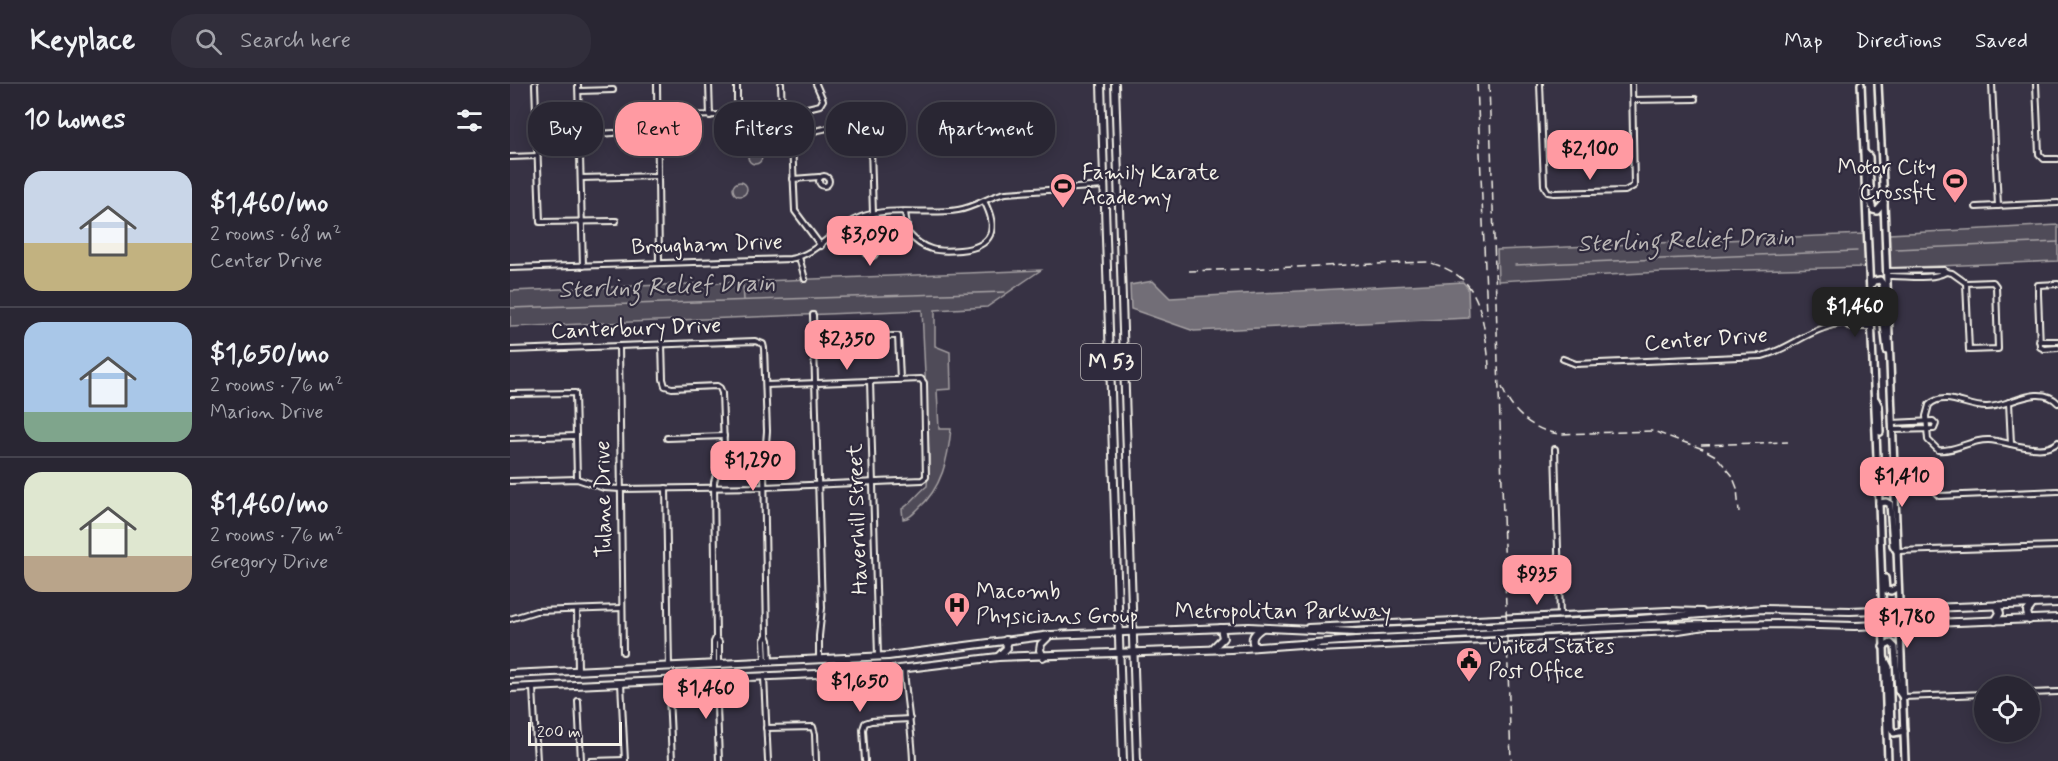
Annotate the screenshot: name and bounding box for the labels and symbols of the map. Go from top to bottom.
pin: $2,100 [1541,130,1639,181]
place label: Motor City Crossfit [1837,154,1936,207]
place label: Family Karate Academy [1082,159,1219,212]
sports icon: Motor City Crossfit [1940,166,1970,204]
sports icon: Family Karate Academy [1048,171,1078,209]
pin: $3,090 [821,216,919,267]
water label: Sterling Relief Drain [1577,222,1795,263]
street label: Brougham Drive [631,228,783,263]
water label: Sterling Relief Drain [558,268,776,309]
pin: $1,460 [1806,287,1904,338]
street label: Canterbury Drive [550,312,722,346]
pin: $2,350 [798,320,896,371]
street label: Center Drive [1643,322,1769,358]
road number: M 53 [1081,344,1141,380]
street label: Tulane Drive [589,440,619,558]
pin: $1,290 [704,441,802,492]
street label: Haverhill Street [841,443,875,595]
pin: $1,410 [1853,457,1951,508]
pin: $935 [1501,555,1573,606]
place label: Macomb Physicians Group [976,578,1138,631]
hospital icon: Macomb Physicians Group [942,590,972,628]
street label: Metropolitan Parkway [1175,598,1391,626]
pin: $1,780 [1858,598,1956,649]
place label: United States Post Office [1488,633,1615,686]
public building icon: United States Post Office [1454,645,1484,683]
pin: $1,650 [811,662,909,713]
pin: $1,460 [657,669,755,720]
scale bar [528,719,622,746]

